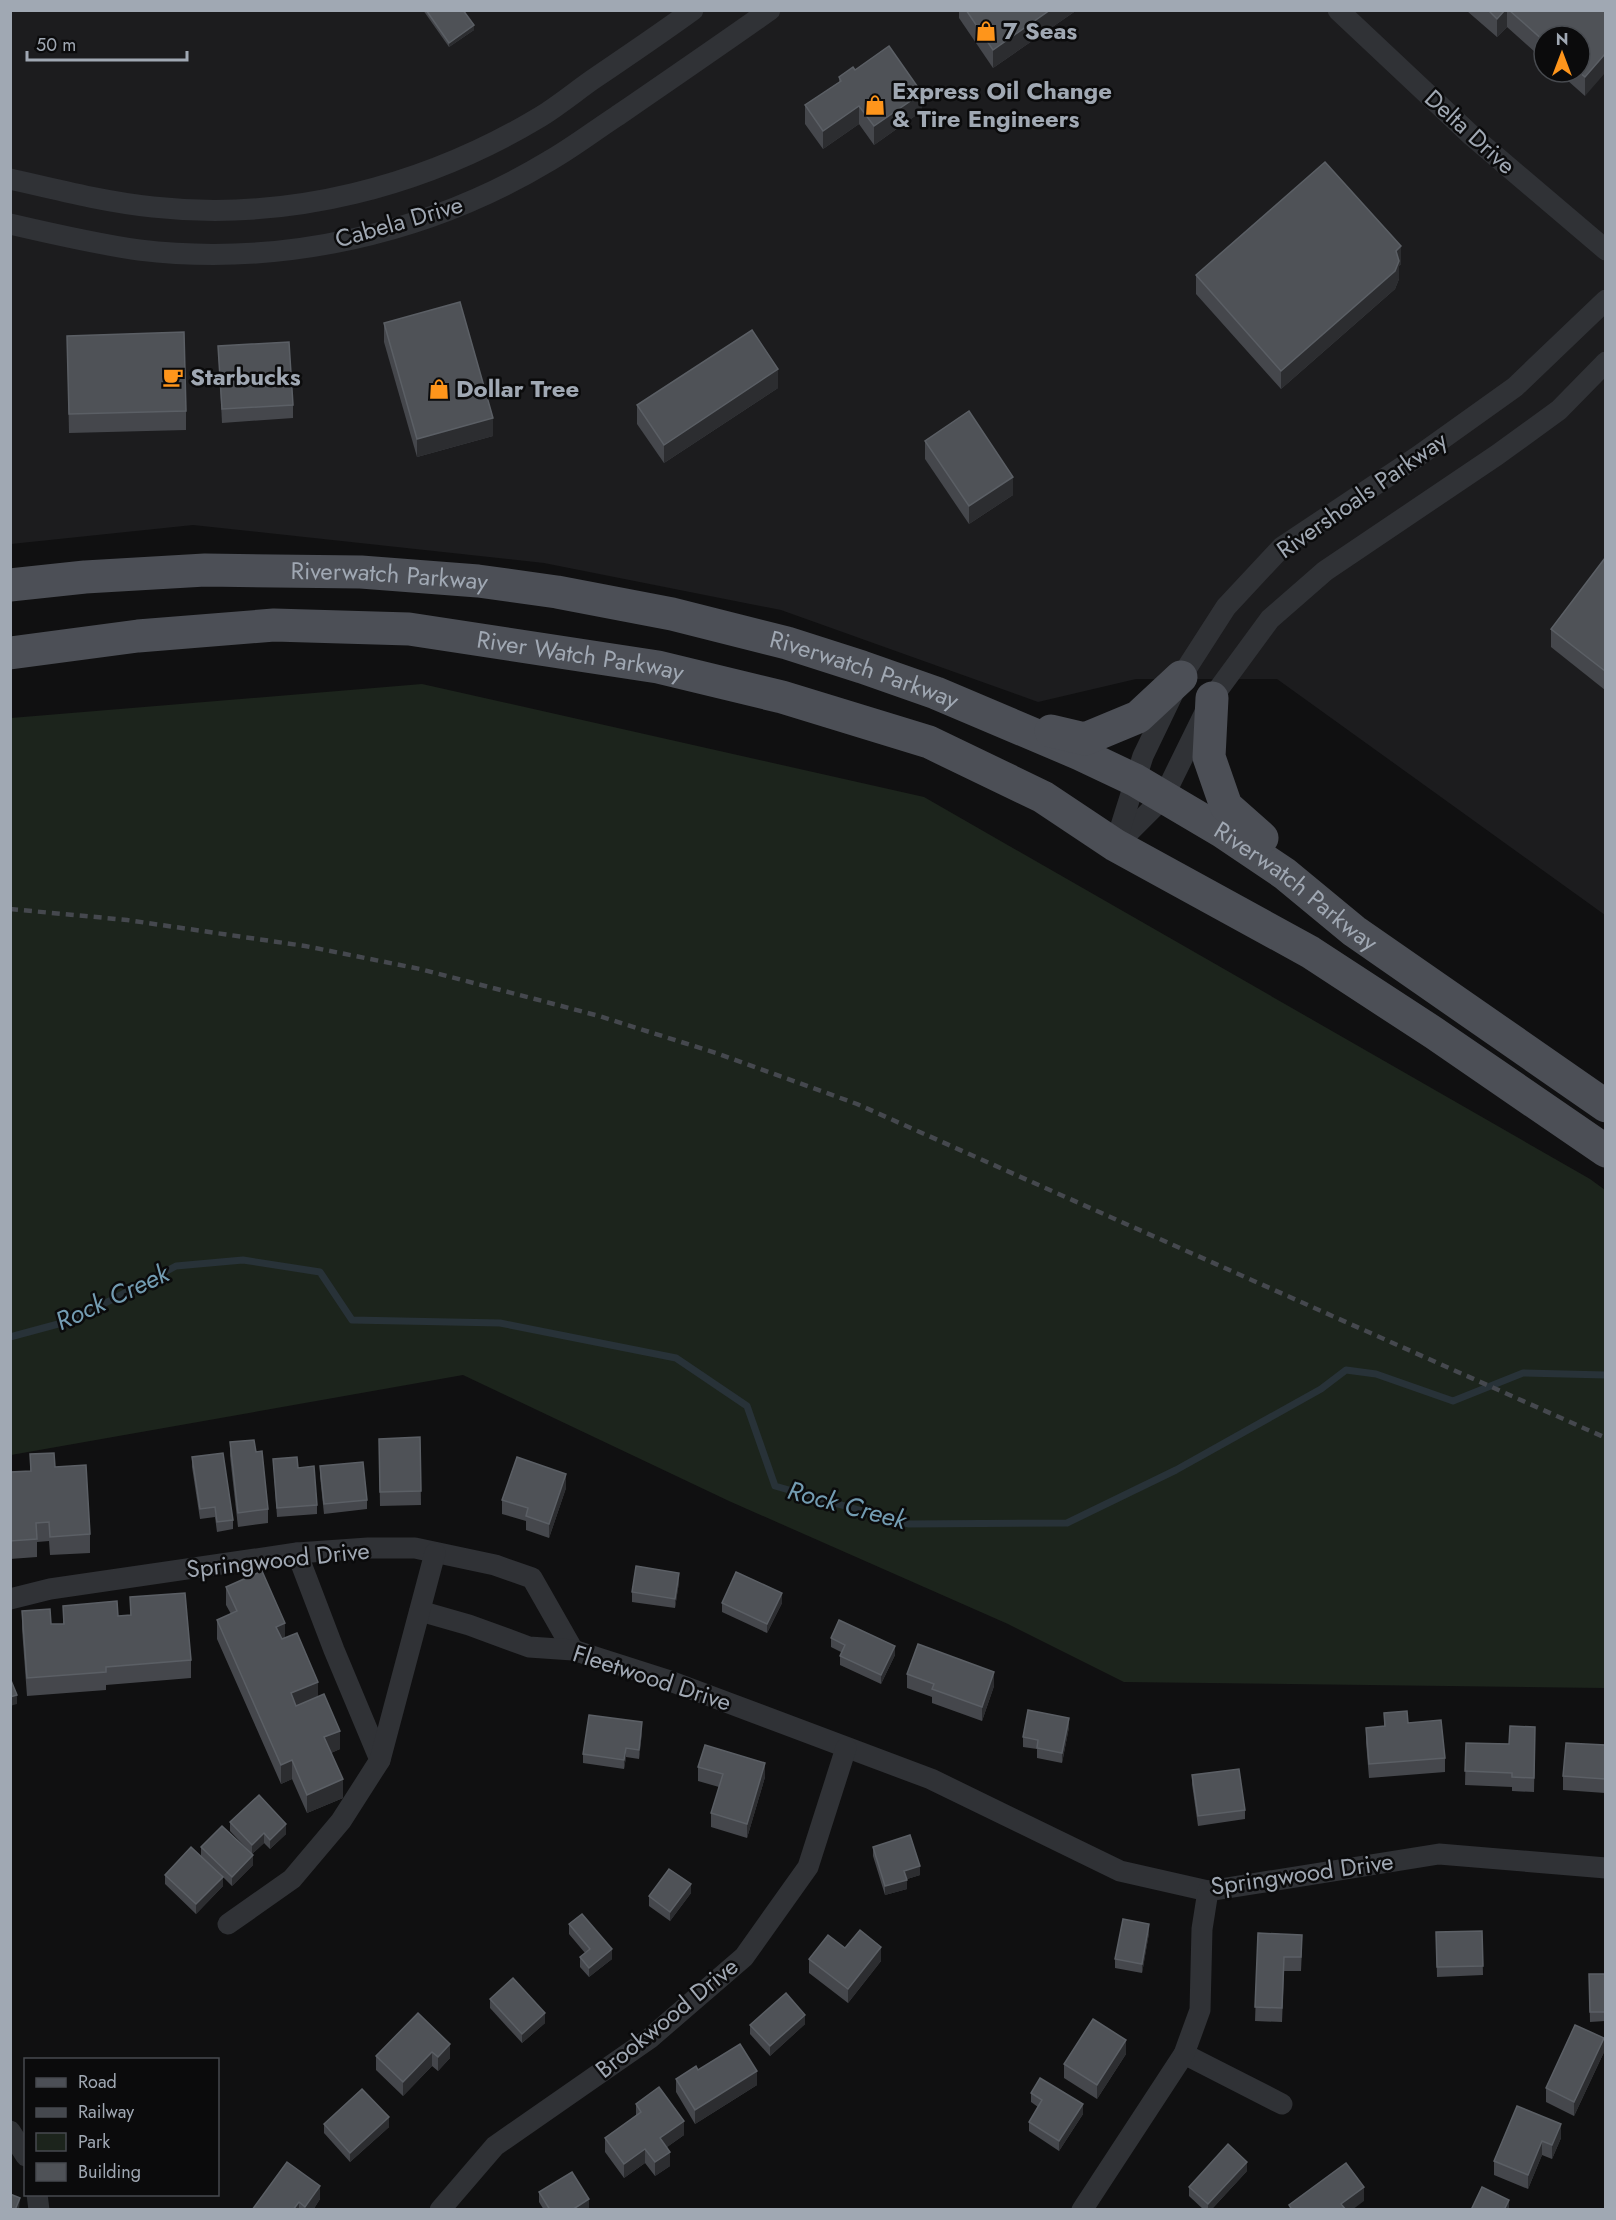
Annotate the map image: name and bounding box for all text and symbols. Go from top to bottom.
place label: 7 Seas [1003,13,1077,48]
shop icon: 7 Seas [974,19,998,43]
scale bar [27,24,188,62]
north arrow [1532,24,1592,84]
text: N [1556,28,1568,51]
text: 50 m [36,32,76,58]
place label: Express Oil Change & Tire Engineers [892,73,1112,136]
street label: Delta Drive [1417,81,1524,182]
shop icon: Express Oil Change & Tire Engineers [863,93,887,117]
street label: Cabela Drive [331,187,467,256]
place label: Starbucks [190,359,301,394]
cafe icon: Starbucks [161,365,185,389]
place label: Dollar Tree [456,371,579,406]
shop icon: Dollar Tree [427,377,451,401]
street label: Rivershoals Parkway [1269,422,1455,567]
street label: Riverwatch Parkway [290,553,491,599]
street label: Riverwatch Parkway [766,621,965,718]
street label: River Watch Parkway [474,622,688,690]
street label: Riverwatch Parkway [1208,812,1385,960]
water label: Rock Creek [49,1253,177,1340]
water label: Rock Creek [783,1471,912,1540]
street label: Springwood Drive [185,1532,371,1587]
street label: Fleetwood Drive [569,1635,736,1720]
street label: Springwood Drive [1208,1843,1395,1904]
street label: Brookwood Drive [588,1949,746,2086]
legend [24,2058,219,2196]
text: Road [78,2069,117,2095]
text: Railway [78,2099,134,2125]
text: Park [78,2129,110,2155]
text: Building [78,2159,141,2185]

